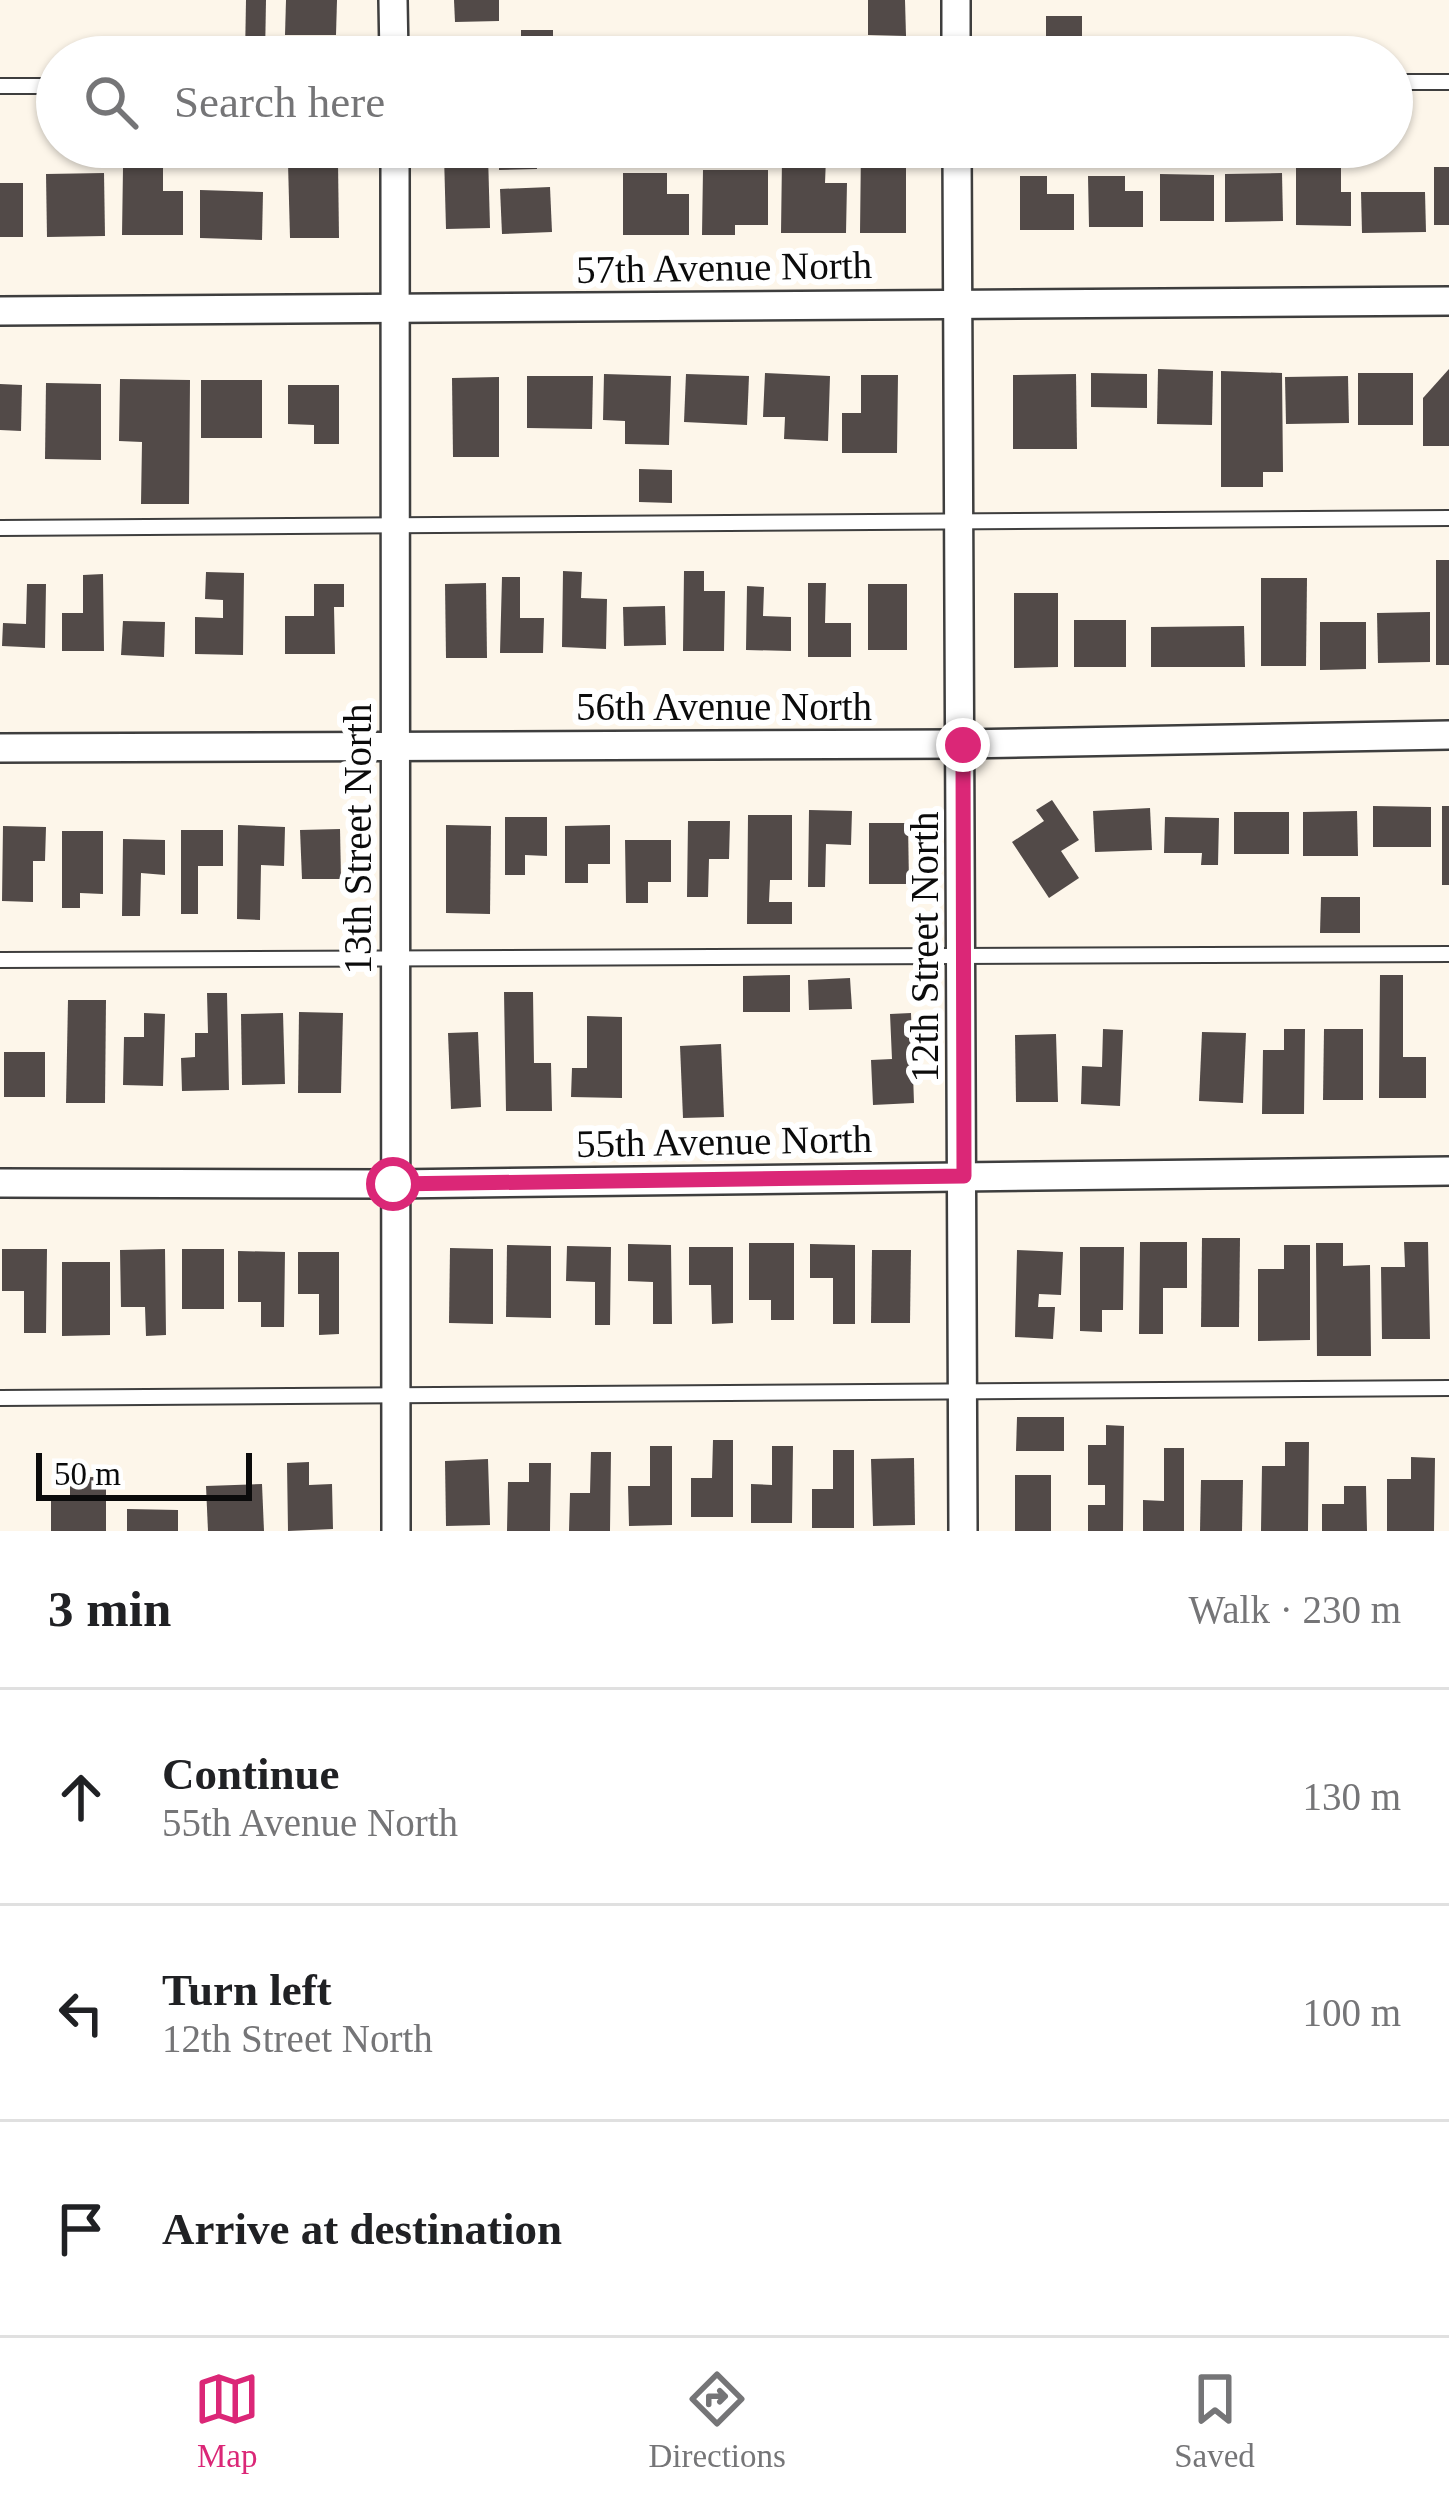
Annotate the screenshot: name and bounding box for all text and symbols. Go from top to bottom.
search box [36,36,1413,168]
icon: search [78,69,144,135]
text: Search here [174,77,385,127]
street label: 57th Avenue North [576,243,872,291]
street label: 56th Avenue North [576,685,872,728]
street label: 13th Street North [336,704,379,974]
route end [936,718,990,772]
street label: 12th Street North [903,812,946,1082]
street label: 55th Avenue North [576,1117,872,1165]
route start [366,1157,420,1211]
scale bar [36,1447,252,1500]
text: 50 m [54,1456,121,1492]
text: 3 min [48,1581,171,1637]
text: Walk · 230 m [1189,1588,1401,1631]
text: Continue [162,1749,340,1799]
icon: ahead [48,1764,114,1830]
text: 130 m [1302,1775,1401,1818]
text: 55th Avenue North [162,1801,458,1844]
text: Turn left [162,1965,332,2015]
icon: left [48,1980,114,2046]
text: 100 m [1302,1991,1401,2034]
text: 12th Street North [162,2017,433,2060]
icon: arrive [48,2196,114,2262]
text: Arrive at destination [162,2204,562,2254]
tab: Map [194,2366,260,2475]
tab: Directions [648,2366,786,2475]
tab: Saved [1174,2366,1255,2475]

